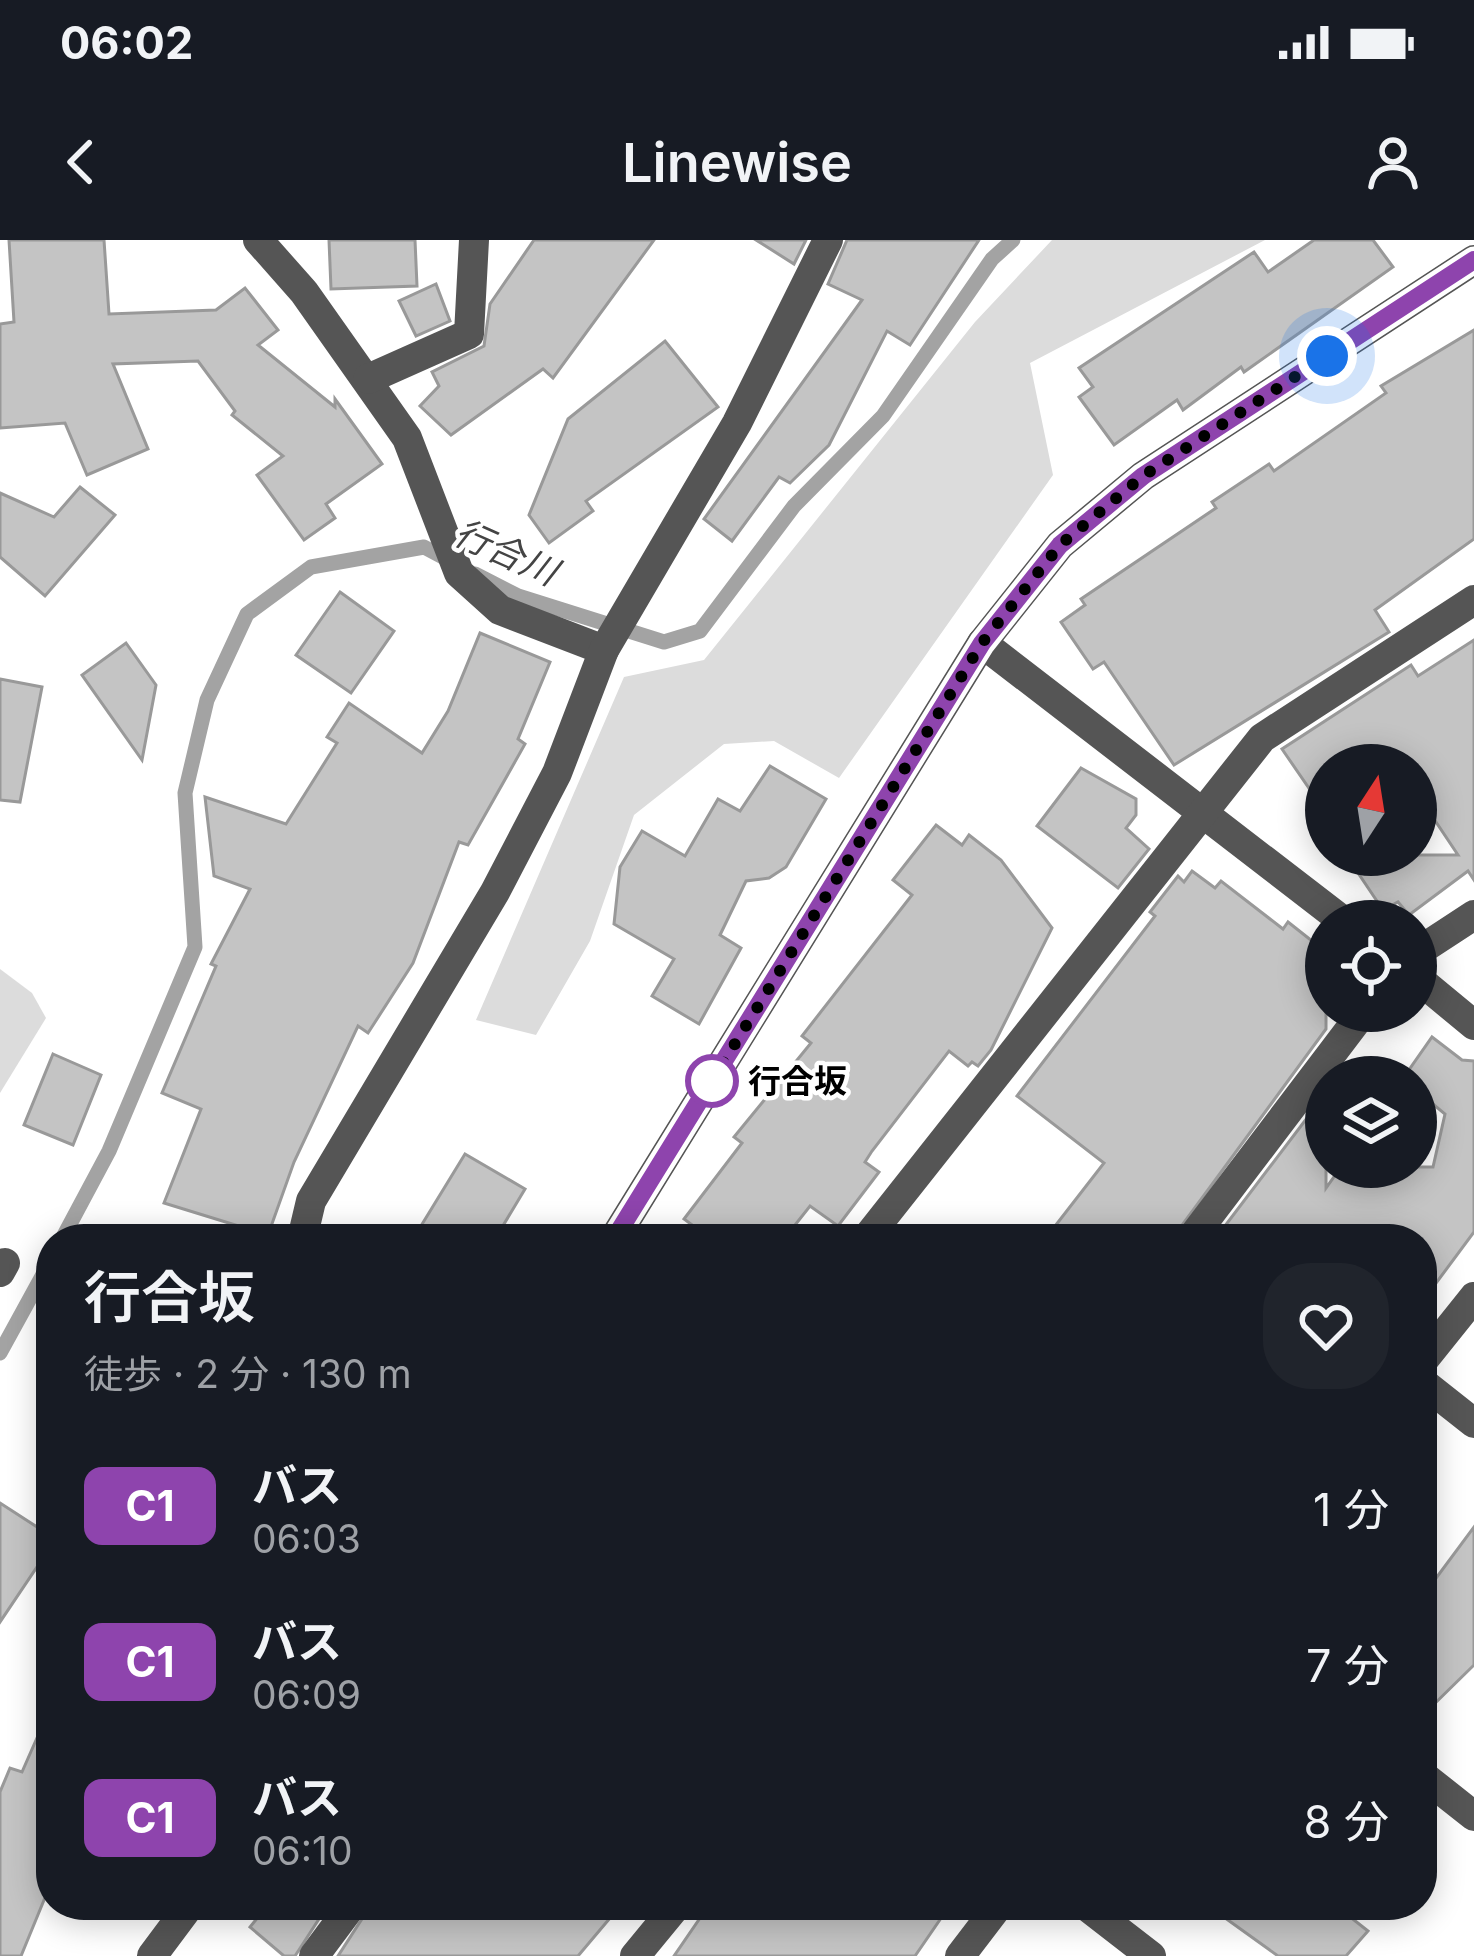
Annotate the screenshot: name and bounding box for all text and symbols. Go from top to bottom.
text: 06:02 [60,15,193,70]
icon: back [48,129,114,195]
icon: person [1360,129,1426,195]
text: Linewise [622,130,852,195]
your location [1297,326,1357,386]
water label: 行合川 [448,510,568,596]
north arrow [1305,744,1437,876]
map controls [1305,744,1437,1188]
button: locate [1305,900,1437,1032]
marker: 行合坂 [687,1056,737,1106]
button: layers [1305,1056,1437,1188]
place label: 行合坂 [748,1061,847,1101]
text: 行合坂 [84,1263,255,1332]
button: heart [1263,1263,1389,1389]
text: 徒歩 · 2 分 · 130 m [84,1350,412,1397]
text: バス [252,1458,342,1513]
text: C1 [125,1480,175,1531]
text: 1 分 [1313,1482,1389,1537]
text: 06:03 [252,1515,361,1562]
text: バス [252,1614,342,1669]
text: C1 [125,1636,175,1687]
text: 7 分 [1306,1638,1389,1693]
text: 06:09 [252,1671,361,1718]
text: バス [252,1770,342,1825]
text: C1 [125,1792,175,1843]
text: 8 分 [1304,1794,1389,1849]
text: 06:10 [252,1827,353,1874]

